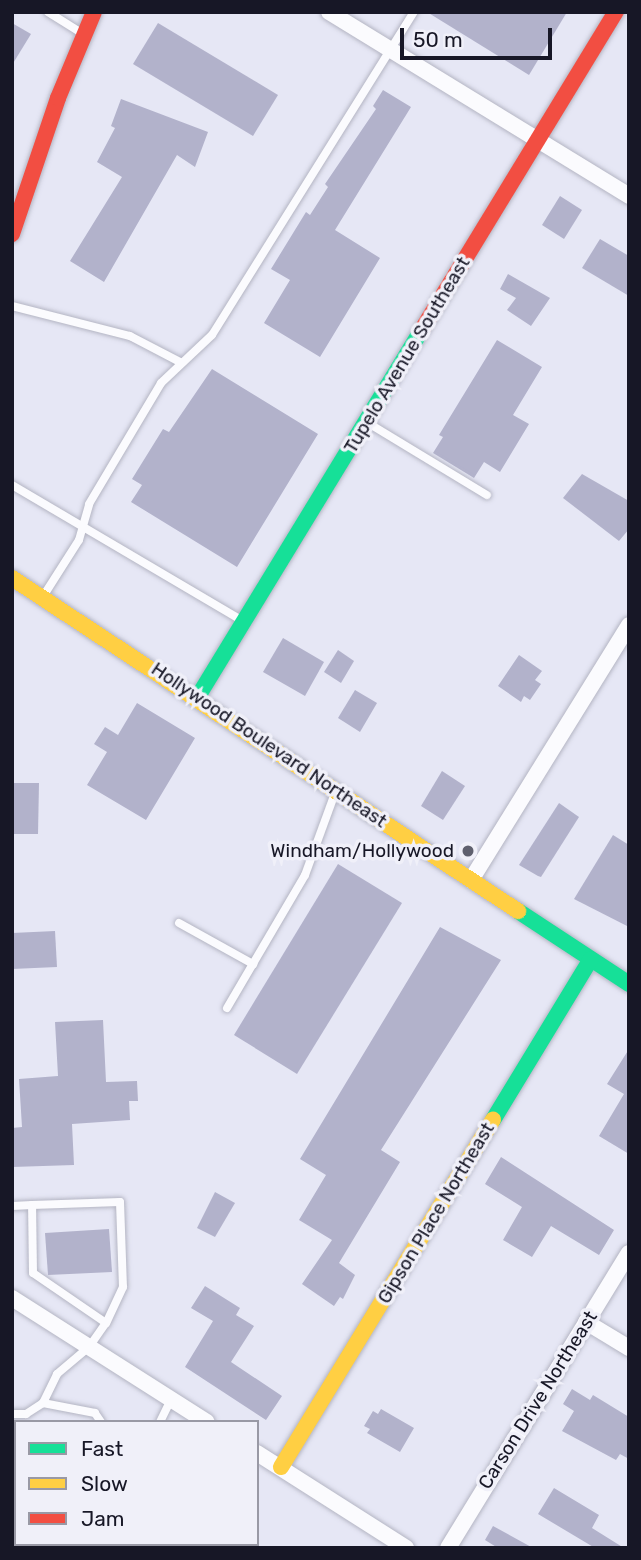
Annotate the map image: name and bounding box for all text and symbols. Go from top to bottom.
scale bar [403,14,555,58]
text: 50 m [413,27,463,52]
street label: Tupelo Avenue Southeast [339,252,475,458]
street label: Hollywood Boulevard Northeast [147,658,391,832]
place label: Windham/Hollywood [270,840,454,862]
marker: Windham/Hollywood [460,843,476,859]
street label: Gipson Place Northeast [373,1118,499,1308]
street label: Carson Drive Northeast [474,1307,602,1493]
legend [14,1420,259,1546]
text: Fast [81,1436,123,1461]
text: Slow [81,1471,128,1496]
text: Jam [81,1506,125,1531]

